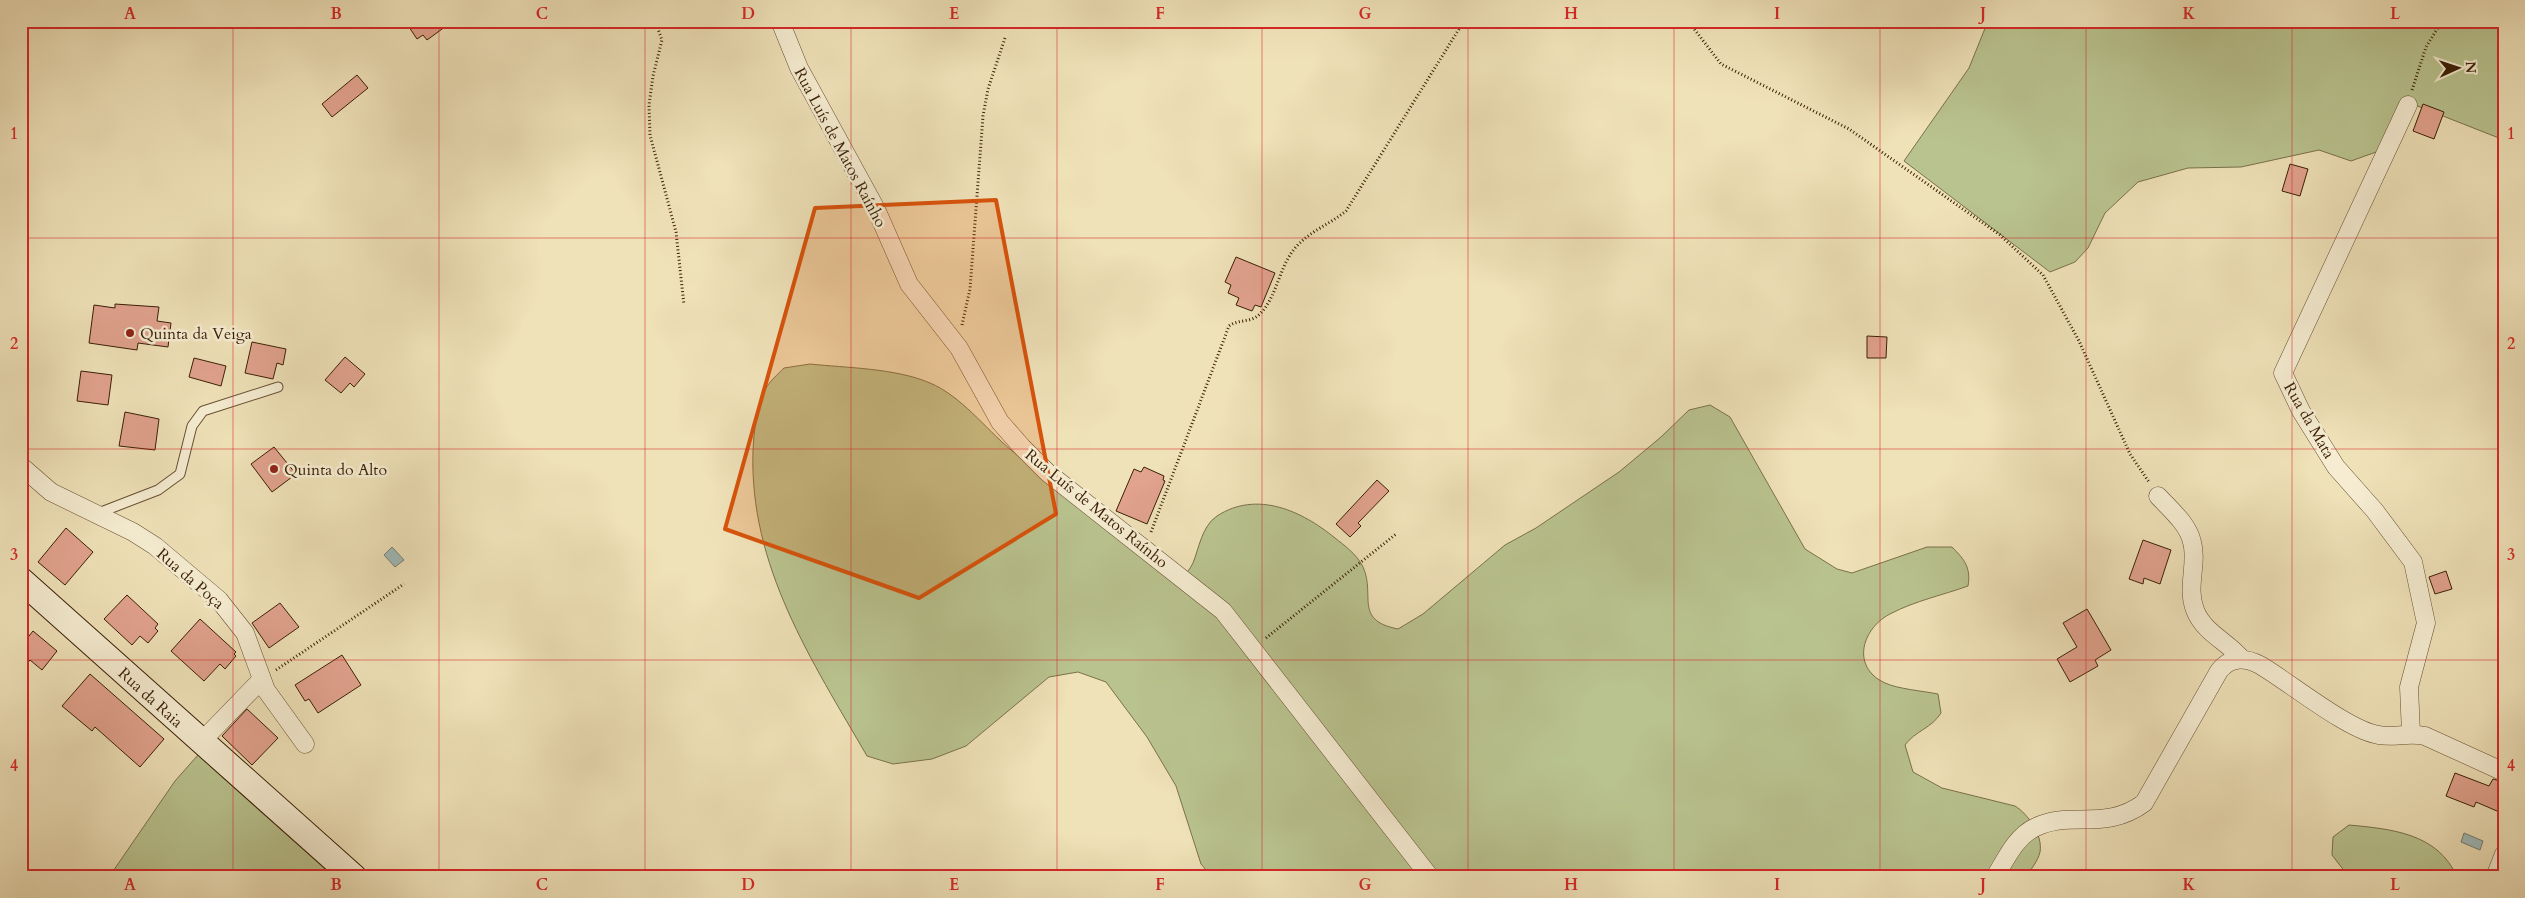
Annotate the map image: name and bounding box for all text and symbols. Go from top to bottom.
text: A [124,3,136,25]
text: B [330,3,342,25]
text: C [536,3,548,25]
text: D [741,3,755,25]
text: E [949,3,959,25]
text: F [1155,3,1165,25]
text: G [1358,3,1372,25]
text: H [1564,3,1578,25]
text: I [1774,3,1780,25]
text: J [1978,3,1986,25]
text: K [2183,3,2196,25]
text: L [2390,3,2401,25]
north arrow [2432,42,2482,92]
text: N [2461,61,2480,74]
street label: Rua Luís de Matos Raínho [789,64,892,232]
text: 1 [10,123,18,145]
text: 1 [2507,123,2515,145]
place label: Quinta da Veiga [140,323,252,345]
marker: Quinta da Veiga [124,327,136,339]
text: 2 [10,333,18,355]
text: 2 [2507,333,2515,355]
street label: Rua da Mata [2278,378,2340,463]
street label: Rua Luís de Matos Raínho [1020,444,1173,574]
place label: Quinta do Alto [284,459,387,481]
marker: Quinta do Alto [268,463,280,475]
street label: Rua da Poça [152,543,229,614]
text: 3 [10,544,18,566]
text: 3 [2507,544,2515,566]
street label: Rua da Raia [113,663,188,733]
text: 4 [10,755,18,777]
text: 4 [2507,755,2515,777]
text: A [124,874,136,896]
text: B [330,874,342,896]
text: C [536,874,548,896]
text: D [741,874,755,896]
text: E [949,874,959,896]
text: F [1155,874,1165,896]
text: G [1358,874,1372,896]
text: H [1564,874,1578,896]
text: I [1774,874,1780,896]
text: J [1978,874,1986,896]
text: K [2183,874,2196,896]
text: L [2390,874,2401,896]

